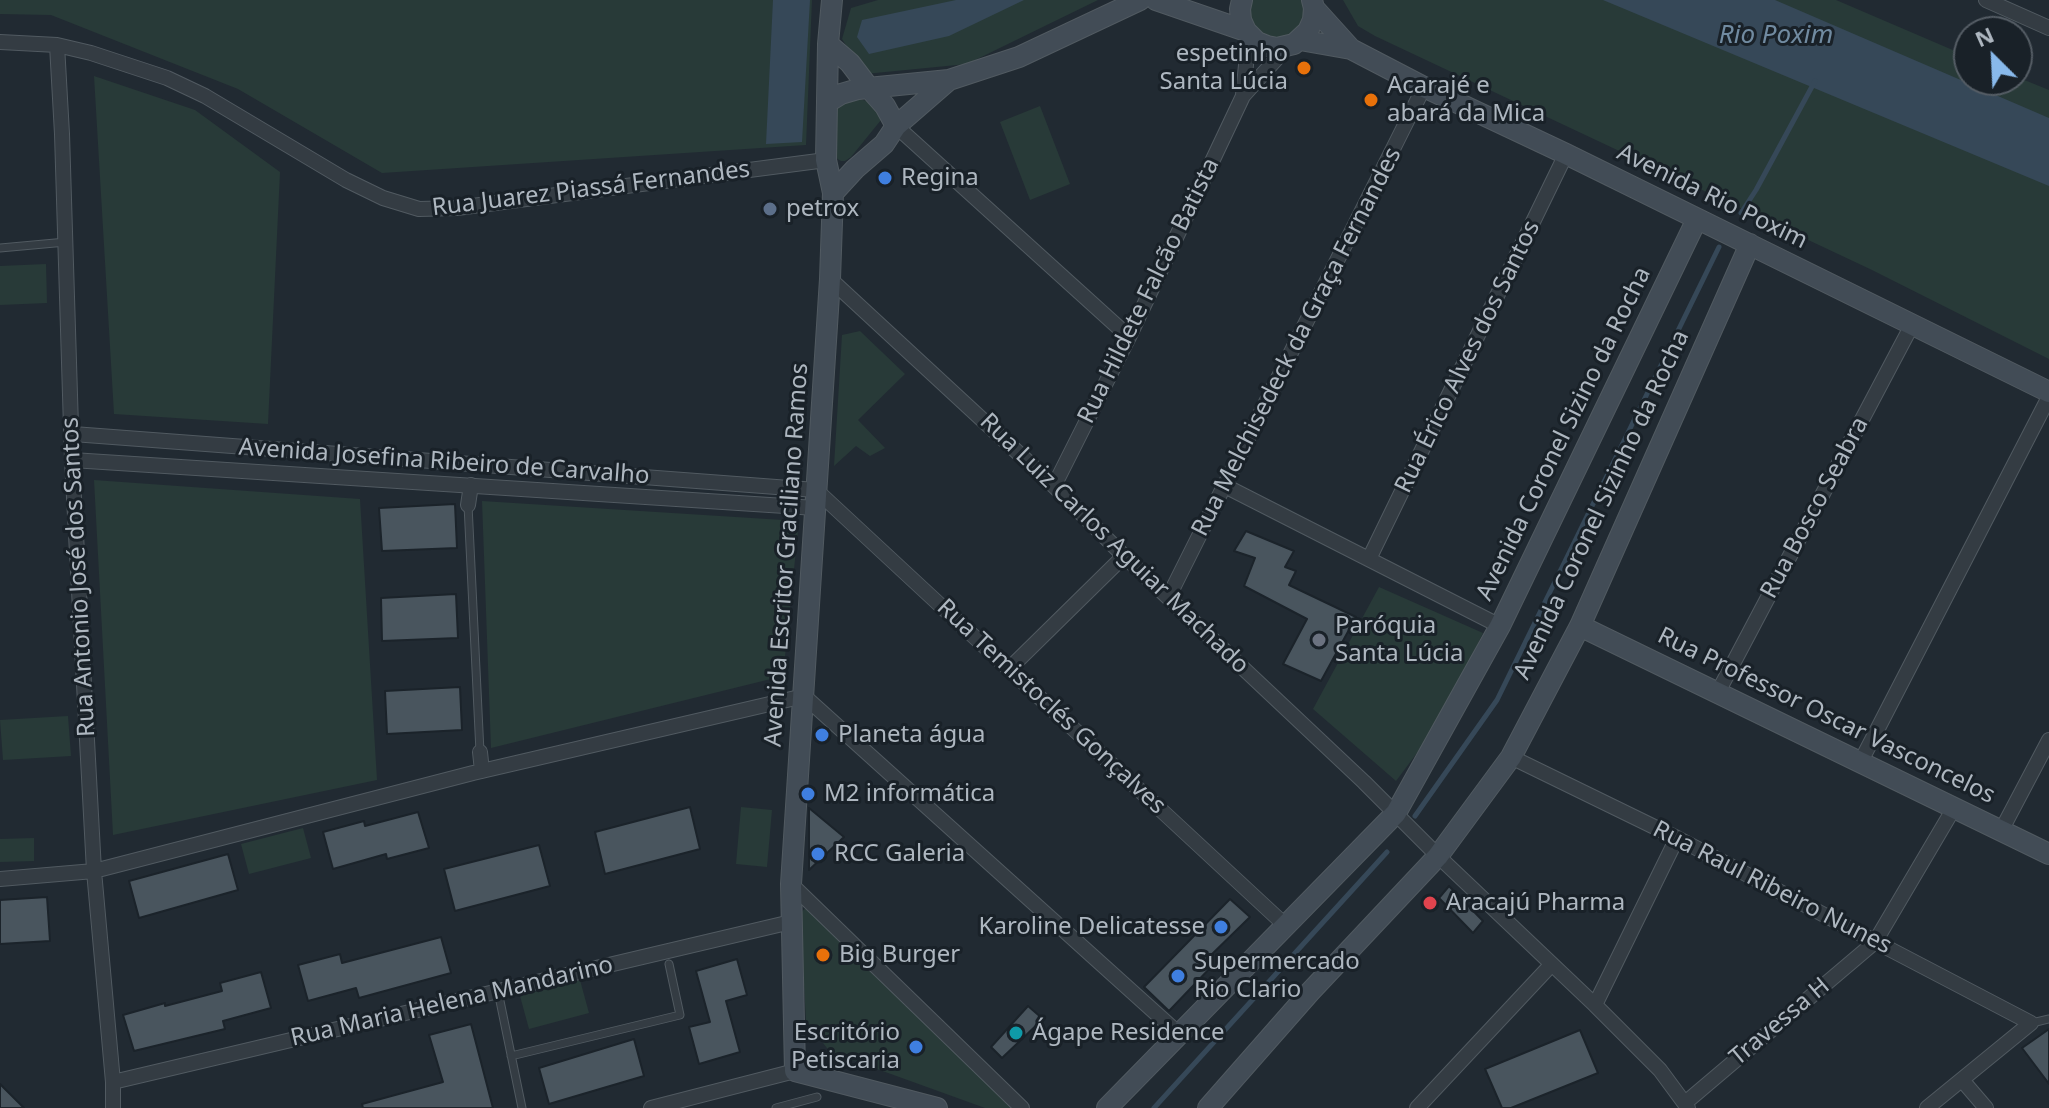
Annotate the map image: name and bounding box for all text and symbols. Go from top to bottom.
north arrow [1953,16,2033,96]
text: N [1970,19,1998,53]
water label: Rio Poxim [1719,20,1833,52]
place label: espetinho Santa Lúcia [1160,40,1288,96]
marker: espetinho Santa Lúcia [1295,59,1313,77]
place label: Acarajé e abará da Mica [1387,72,1545,128]
marker: Acarajé e abará da Mica [1362,91,1380,109]
street label: Avenida Rio Poxim [1612,138,1812,256]
street label: Rua Melchisedeck da Graça Fernandes [1186,143,1408,541]
street label: Rua Hildete Falcão Batista [1072,154,1226,428]
street label: Rua Juarez Piassá Fernandes [430,155,752,223]
place label: Regina [901,164,979,192]
marker: Regina [876,169,894,187]
place label: petrox [786,195,859,223]
marker: petrox [761,200,779,218]
street label: Rua Érico Alves dos Santos [1389,216,1547,498]
street label: Avenida Coronel Sizino da Rocha [1471,263,1657,605]
street label: Avenida Coronel Sizinho da Rocha [1508,326,1696,684]
street label: Avenida Escritor Graciliano Ramos [759,362,815,748]
street label: Rua Luiz Carlos Aguiar Machado [974,408,1254,680]
street label: Rua Bosco Seabra [1755,412,1875,604]
street label: Rua Antonio José dos Santos [56,416,102,738]
street label: Avenida Josefina Ribeiro de Carvalho [238,433,650,491]
street label: Rua Temistoclés Gonçalves [931,593,1171,821]
place label: Paróquia Santa Lúcia [1335,612,1463,668]
street label: Rua Professor Oscar Vasconcelos [1653,622,1999,810]
marker: Paróquia Santa Lúcia [1310,631,1328,649]
place label: Planeta água [838,721,985,749]
marker: Planeta água [813,726,831,744]
place label: M2 informática [824,780,995,808]
marker: M2 informática [799,785,817,803]
street label: Rua Raul Ribeiro Nunes [1648,815,1896,961]
place label: RCC Galeria [834,840,965,868]
marker: RCC Galeria [809,845,827,863]
place label: Aracajú Pharma [1446,889,1625,917]
marker: Aracajú Pharma [1421,894,1439,912]
place label: Karoline Delicatesse [979,913,1205,941]
marker: Karoline Delicatesse [1212,918,1230,936]
place label: Big Burger [839,941,960,969]
marker: Big Burger [814,946,832,964]
place label: Supermercado Rio Clario [1194,948,1360,1004]
street label: Rua Maria Helena Mandarino [288,951,616,1053]
marker: Supermercado Rio Clario [1169,967,1187,985]
street label: Travessa H [1724,972,1836,1072]
place label: Escritório Petiscaria [791,1019,900,1075]
place label: Ágape Residence [1032,1019,1224,1047]
marker: Ágape Residence [1007,1024,1025,1042]
marker: Escritório Petiscaria [907,1038,925,1056]

